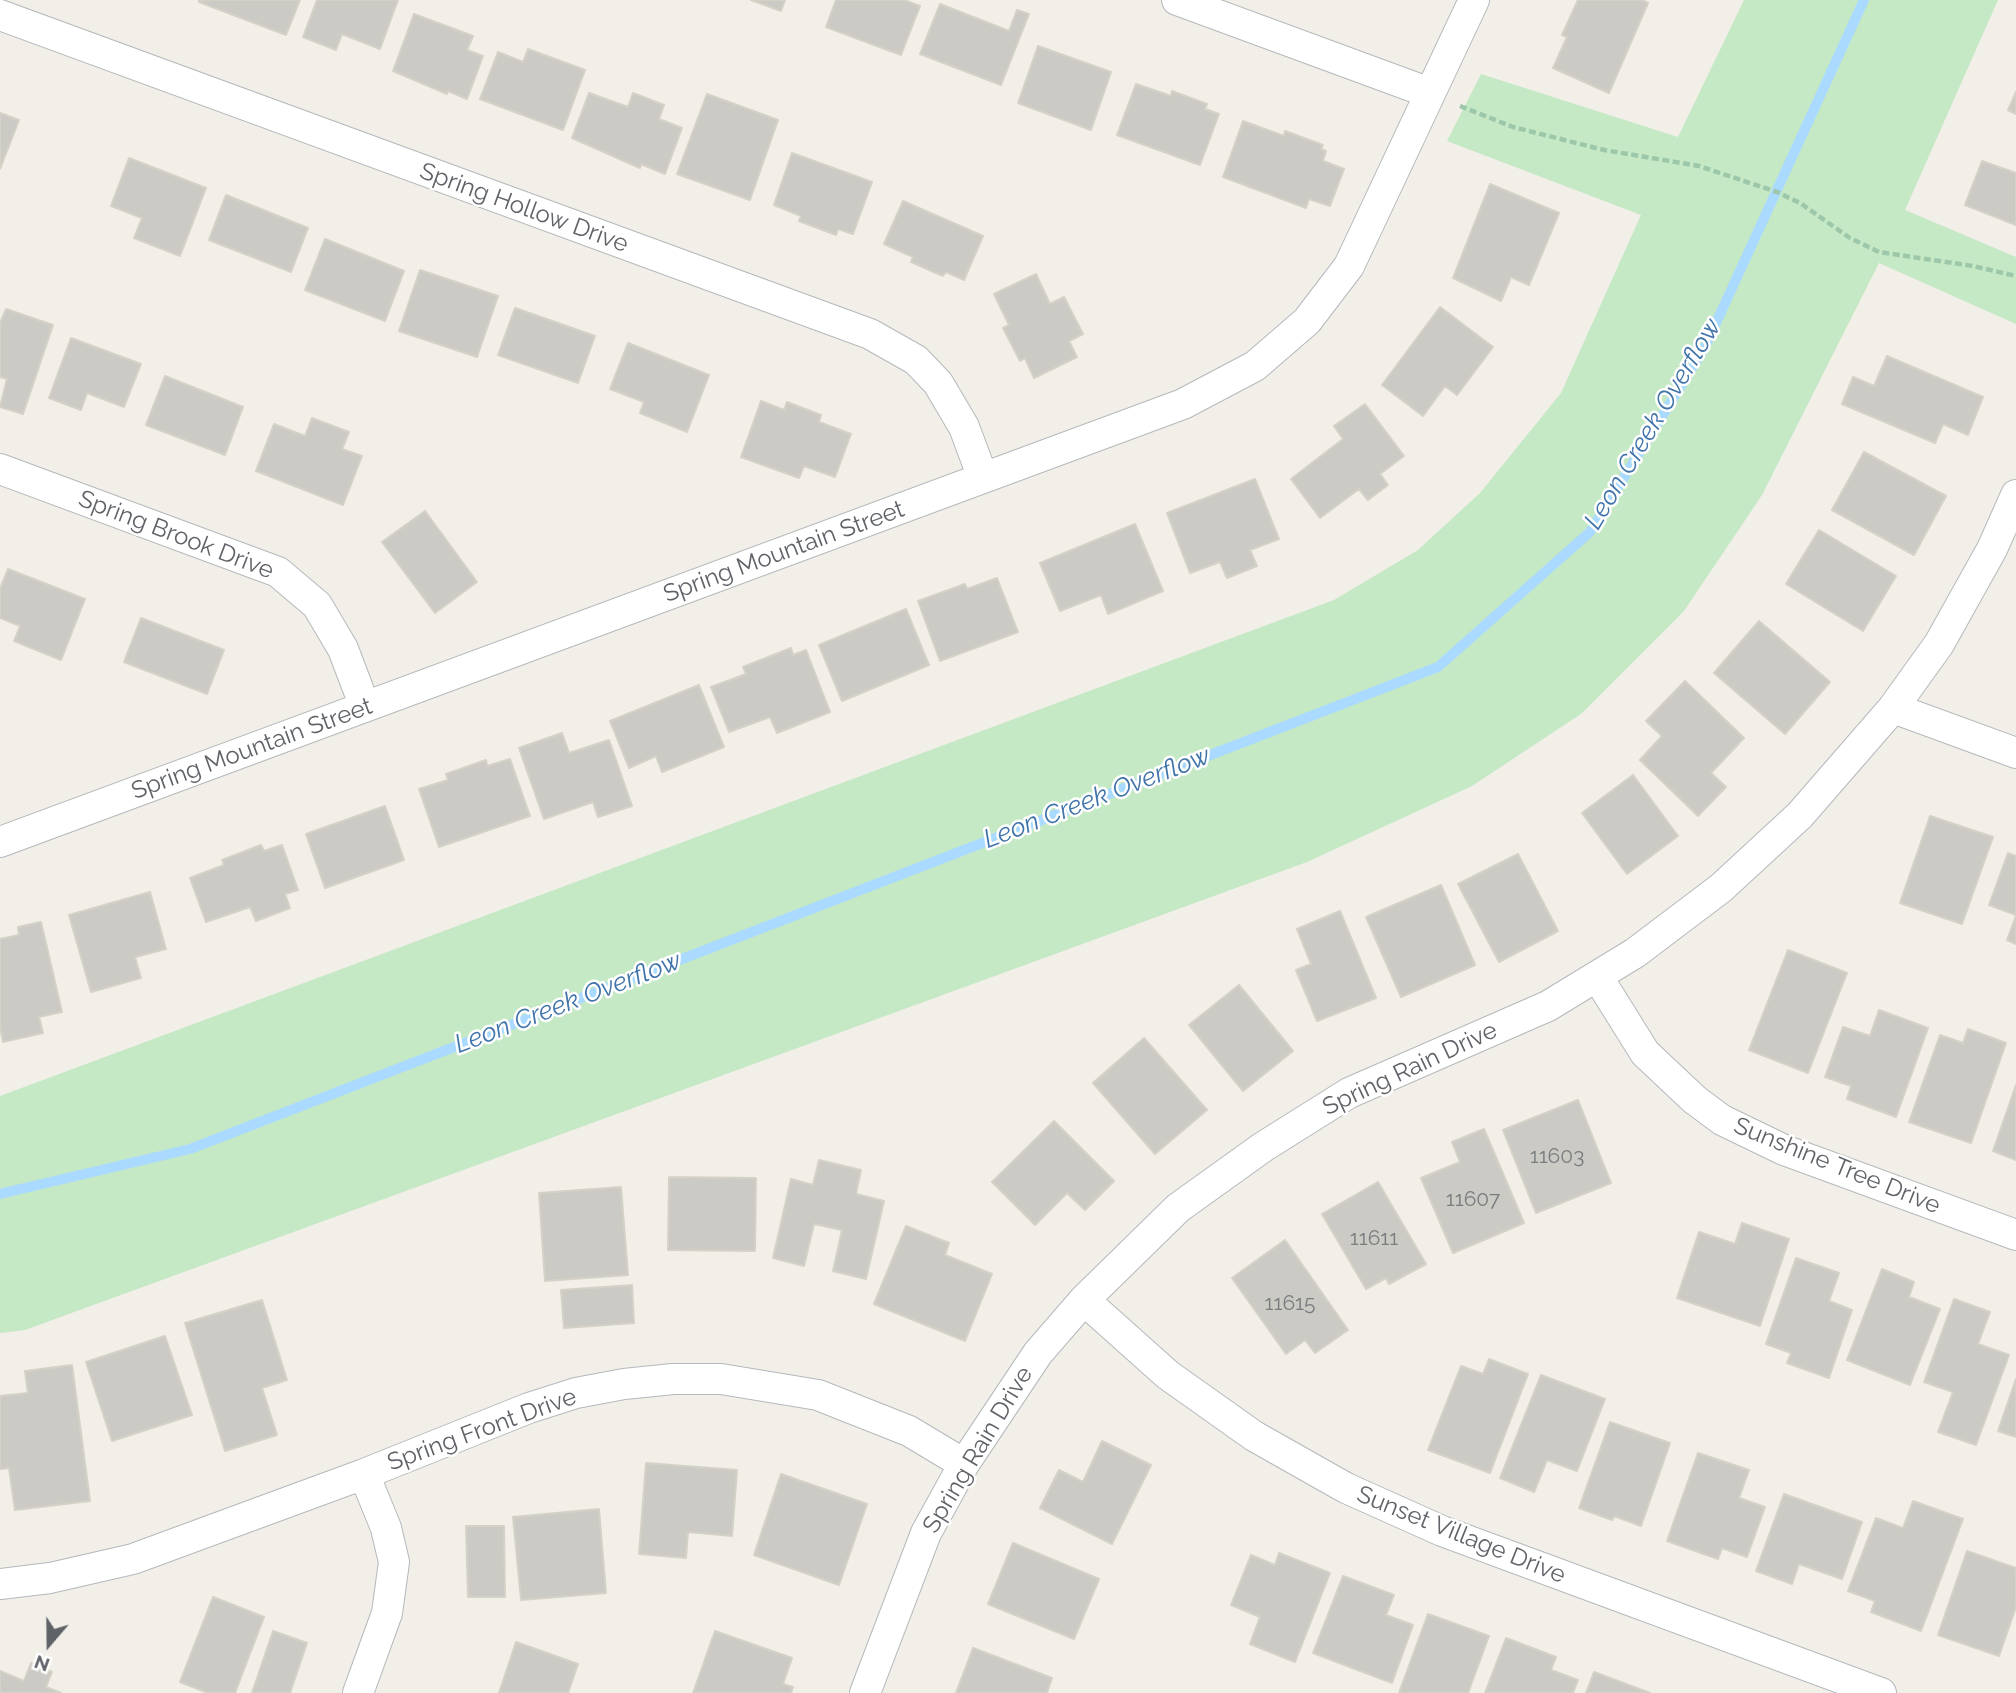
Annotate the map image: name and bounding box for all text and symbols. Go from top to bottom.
street label: Spring Hollow Drive [416,157,632,259]
water label: Leon Creek Overflow [1578,313,1728,535]
street label: Spring Brook Drive [74,485,278,585]
street label: Spring Mountain Street [660,495,908,609]
street label: Spring Mountain Street [128,692,376,806]
water label: Leon Creek Overflow [979,740,1215,856]
water label: Leon Creek Overflow [450,945,686,1061]
street label: Spring Rain Drive [1318,1016,1502,1122]
street label: Sunshine Tree Drive [1730,1111,1944,1221]
house number: 11603 [1530,1144,1584,1170]
house number: 11607 [1446,1187,1500,1213]
house number: 11611 [1350,1226,1398,1252]
house number: 11615 [1264,1291,1316,1317]
street label: Spring Rain Drive [917,1362,1039,1538]
street label: Spring Front Drive [384,1382,580,1478]
street label: Sunset Village Drive [1352,1480,1570,1590]
north arrow [14,1609,84,1679]
text: N [31,1651,52,1677]

